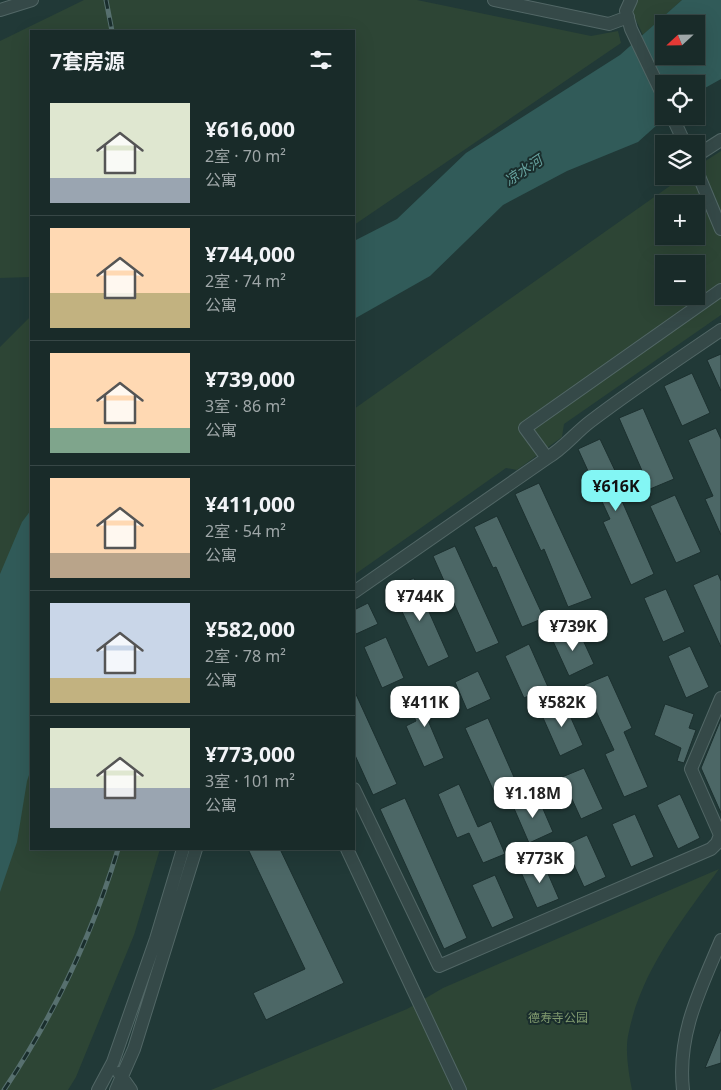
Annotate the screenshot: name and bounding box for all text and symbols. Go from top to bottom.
north arrow [655,15,705,65]
map controls [655,15,705,305]
icon: filters [307,46,335,74]
text: 7套房源 [50,47,125,75]
button: locate [655,75,705,125]
text: ¥616,000 [205,115,295,143]
icon: home [90,123,150,183]
button: layers [655,135,705,185]
text: 2室 · 70 m² [205,145,286,167]
water label: 凉水河 [500,149,548,190]
text: 公寓 [205,169,237,191]
button: + [655,195,705,245]
text: ¥744,000 [205,240,295,268]
icon: home [90,248,150,308]
button: − [655,255,705,305]
text: 2室 · 74 m² [205,270,286,292]
text: 公寓 [205,294,237,316]
text: ¥739,000 [205,365,295,393]
icon: home [90,373,150,433]
text: 3室 · 86 m² [205,395,286,417]
text: 公寓 [205,419,237,441]
pin: ¥616K [581,470,651,512]
text: ¥616K [592,475,640,497]
text: ¥411,000 [205,490,295,518]
icon: home [90,498,150,558]
text: 2室 · 54 m² [205,520,286,542]
text: 公寓 [205,544,237,566]
pin: ¥744K [385,580,455,622]
text: ¥744K [396,585,444,607]
pin: ¥739K [538,610,608,652]
text: ¥582,000 [205,615,295,643]
text: ¥739K [549,615,597,637]
icon: home [90,623,150,683]
text: 2室 · 78 m² [205,645,286,667]
text: 公寓 [205,669,237,691]
pin: ¥411K [390,686,460,728]
pin: ¥582K [527,686,597,728]
text: ¥411K [401,691,449,713]
text: ¥582K [538,691,586,713]
text: ¥773,000 [205,740,295,768]
icon: home [90,748,150,808]
text: 3室 · 101 m² [205,770,295,792]
pin: ¥1.18M [492,776,574,819]
text: ¥1.18M [505,782,561,804]
text: 公寓 [205,794,237,816]
pin: ¥773K [505,842,575,884]
text: ¥773K [516,847,564,869]
park label: 德寿寺公园 [528,1009,588,1026]

